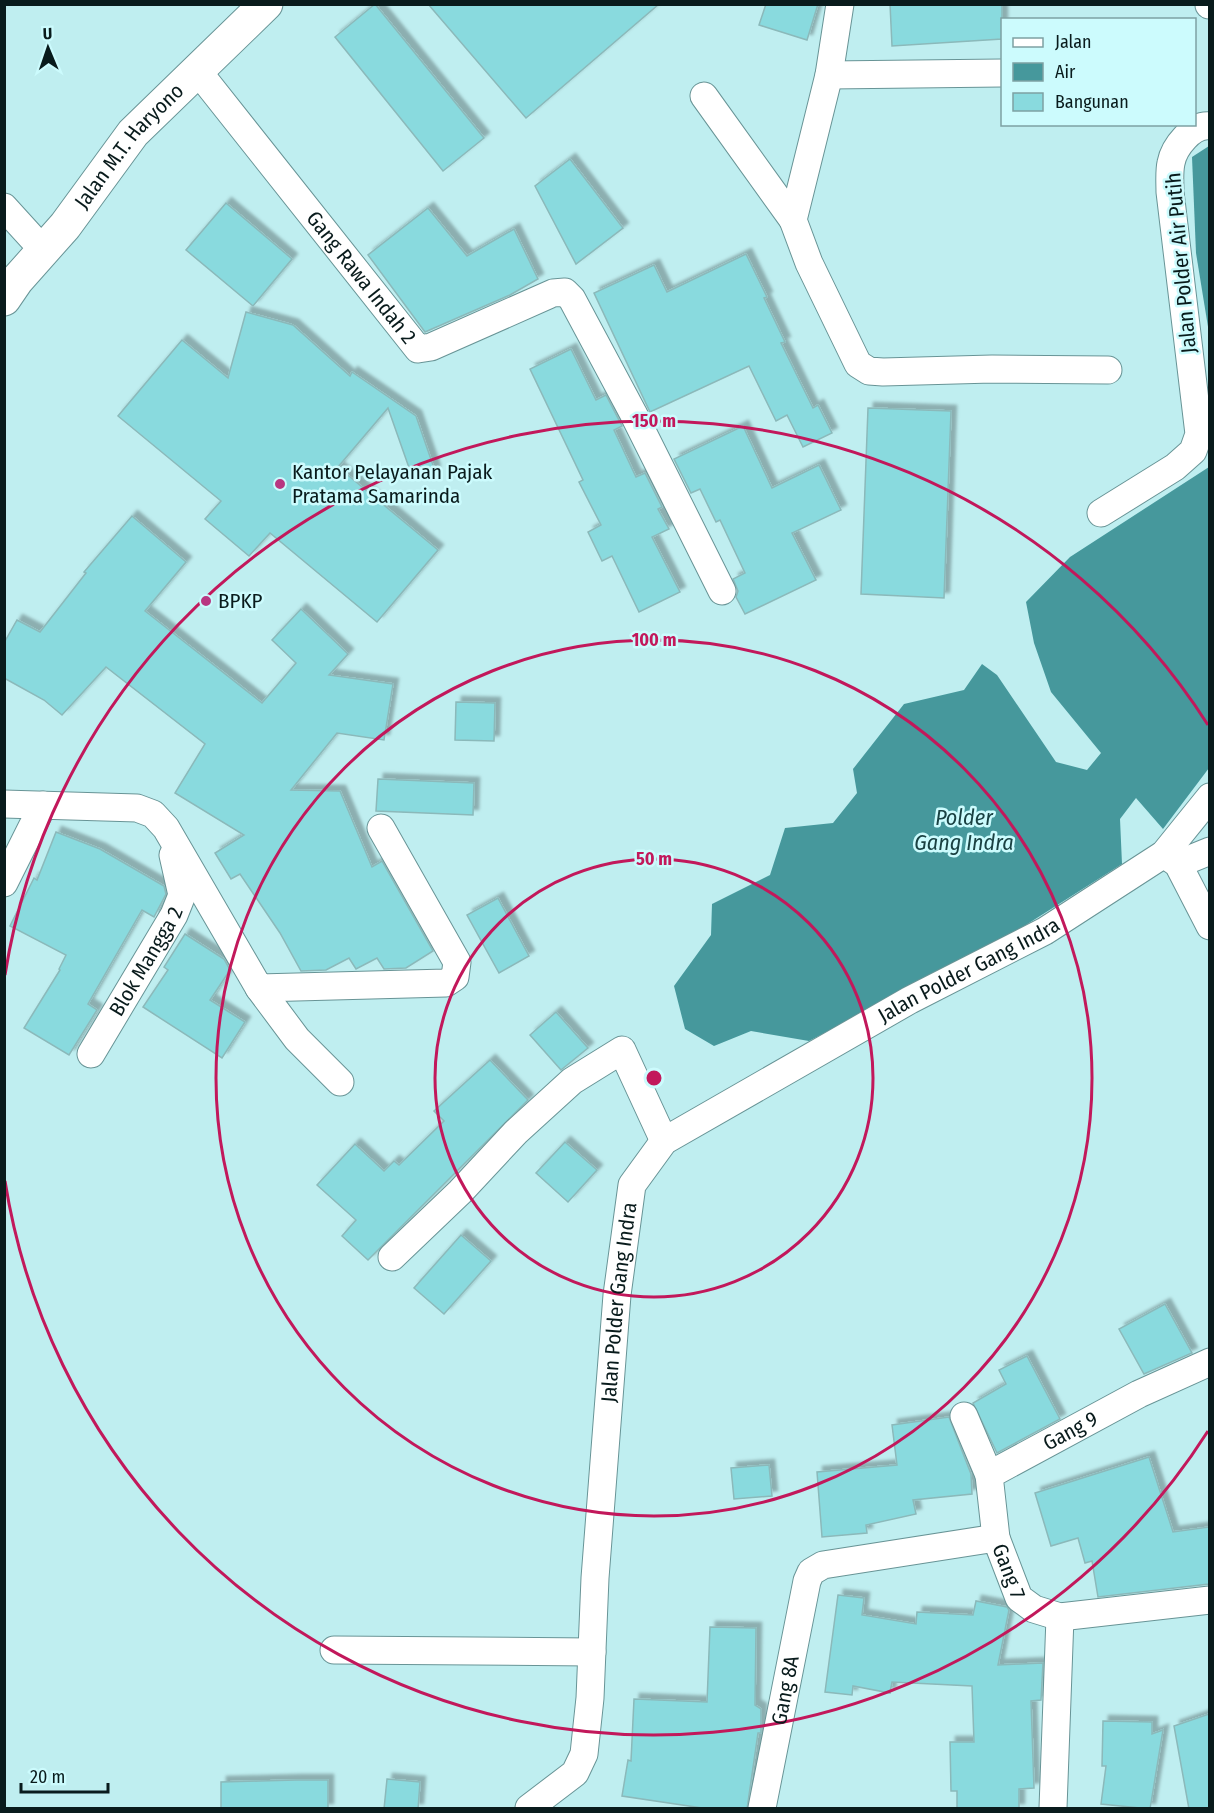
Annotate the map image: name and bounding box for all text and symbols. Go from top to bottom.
north arrow [18,18,78,78]
legend [1001,18,1196,126]
text: U [42,24,53,43]
text: Jalan [1055,31,1092,53]
text: Air [1055,61,1076,83]
street label: Jalan M.T. Haryono [69,78,189,214]
text: Bangunan [1055,91,1129,113]
street label: Jalan Polder Air Putih [1160,171,1202,355]
street label: Gang Rawa Indah 2 [301,206,422,349]
text: 150 m [632,410,676,432]
place label: Kantor Pelayanan Pajak Pratama Samarinda [292,459,493,509]
marker: Kantor Pelayanan Pajak Pratama Samarinda [273,477,287,491]
place label: BPKP [218,588,263,614]
marker: BPKP [199,594,213,608]
text: 100 m [632,629,676,651]
water label: Polder Gang Indra [914,804,1014,856]
text: 50 m [636,848,672,870]
street label: Blok Mangga 2 [104,903,189,1021]
street label: Jalan Polder Gang Indra [873,912,1065,1029]
centre of rings [644,1068,664,1088]
street label: Jalan Polder Gang Indra [596,1200,643,1404]
street label: Gang 9 [1039,1406,1102,1456]
street label: Gang 7 [987,1540,1031,1603]
street label: Gang 8A [766,1654,805,1727]
scale bar [21,1756,108,1794]
text: 20 m [30,1766,65,1788]

